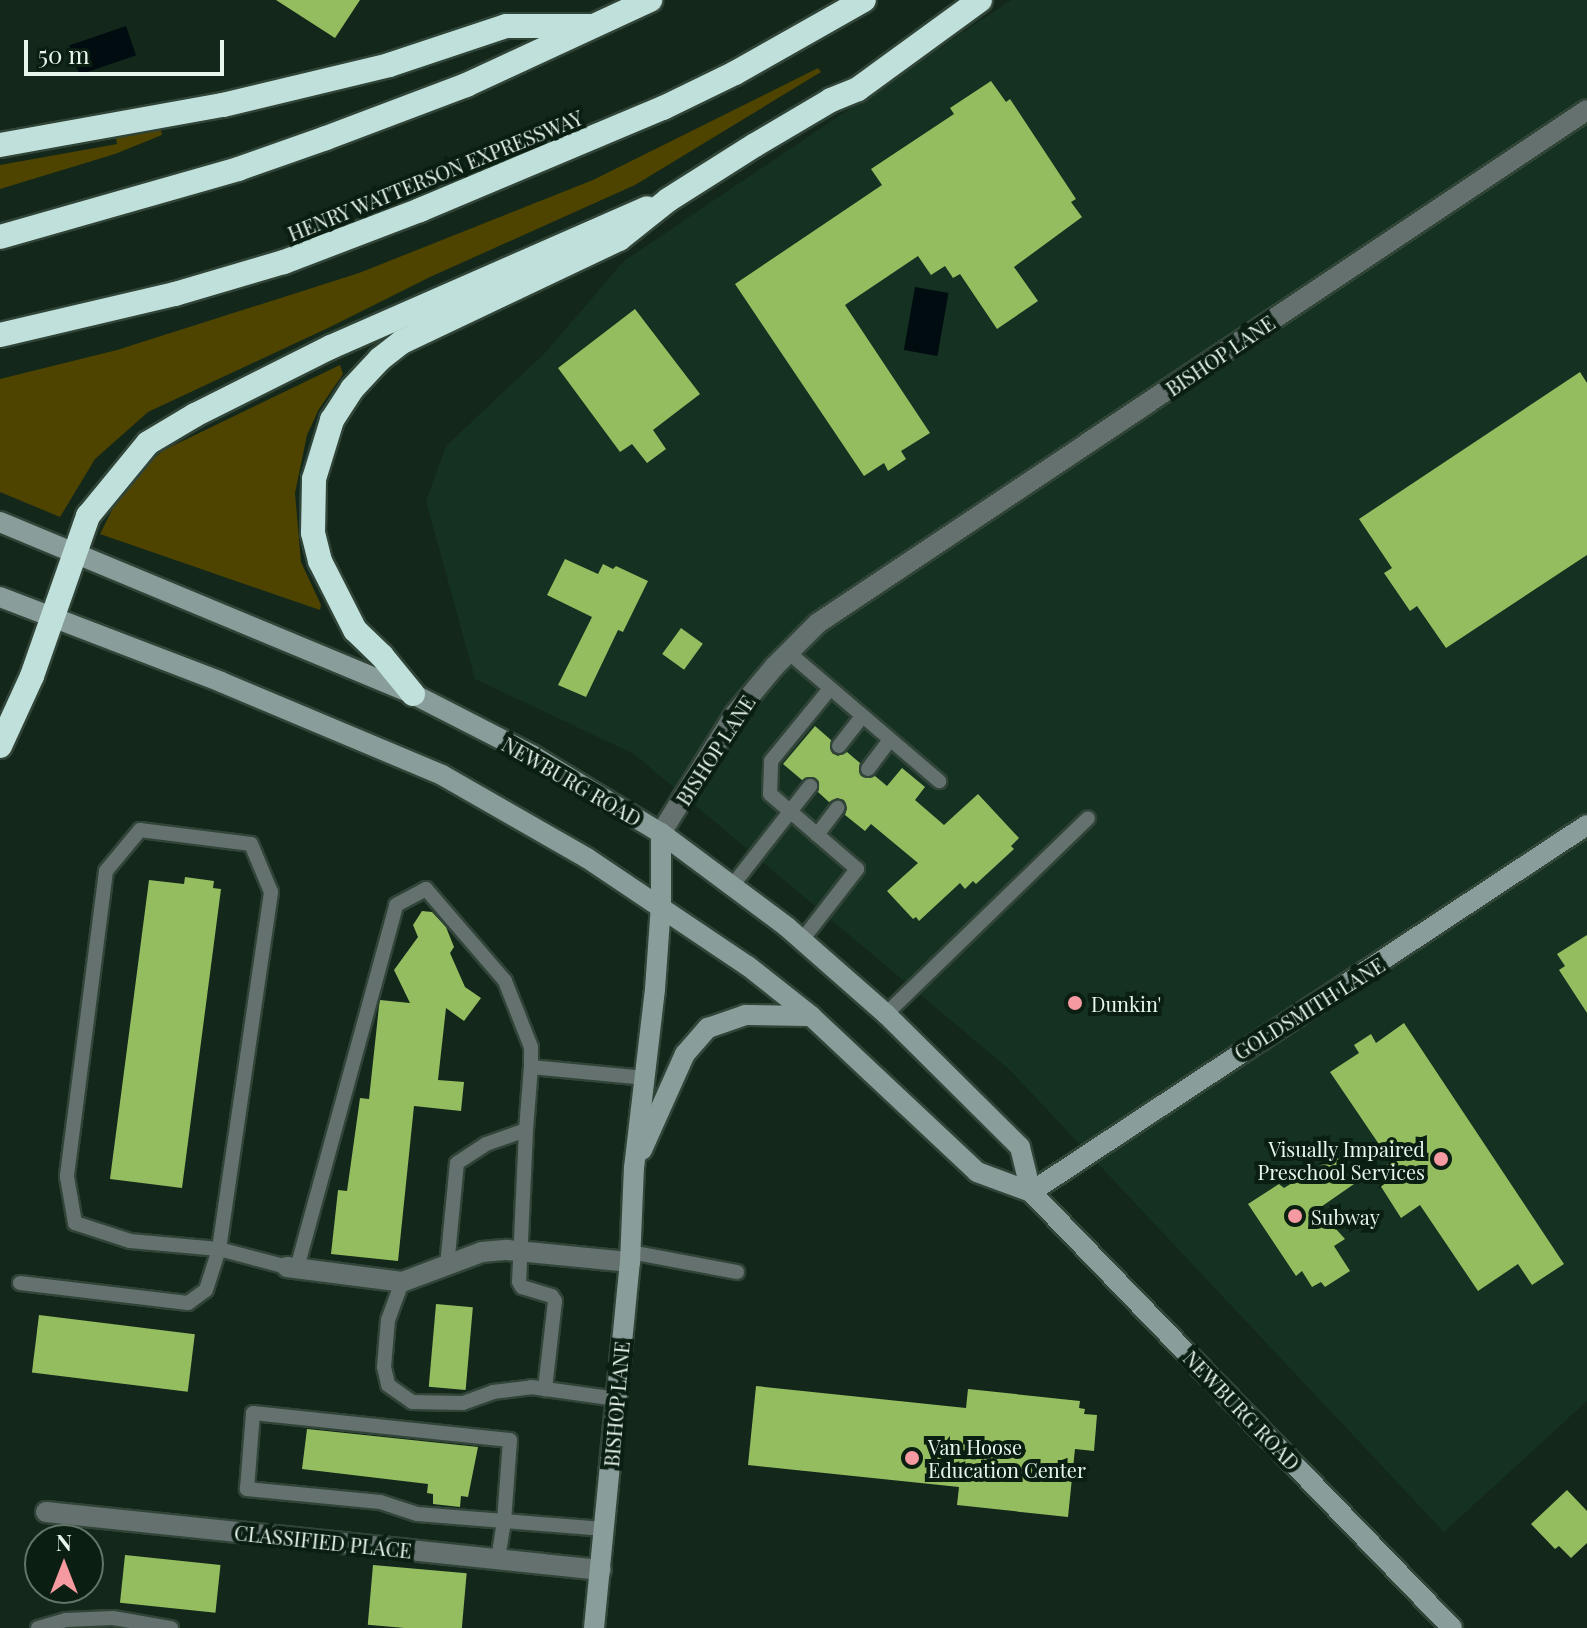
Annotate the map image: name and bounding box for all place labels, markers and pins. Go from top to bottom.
place label: Dunkin' [1091,991,1161,1015]
marker: Dunkin' [1066,994,1084,1012]
place label: Visually Impaired Preschool Services [1258,1136,1425,1183]
marker: Visually Impaired Preschool Services [1432,1150,1450,1168]
place label: Subway [1311,1204,1380,1228]
marker: Subway [1286,1207,1304,1225]
place label: Van Hoose Education Center [928,1434,1086,1481]
marker: Van Hoose Education Center [903,1449,921,1467]

